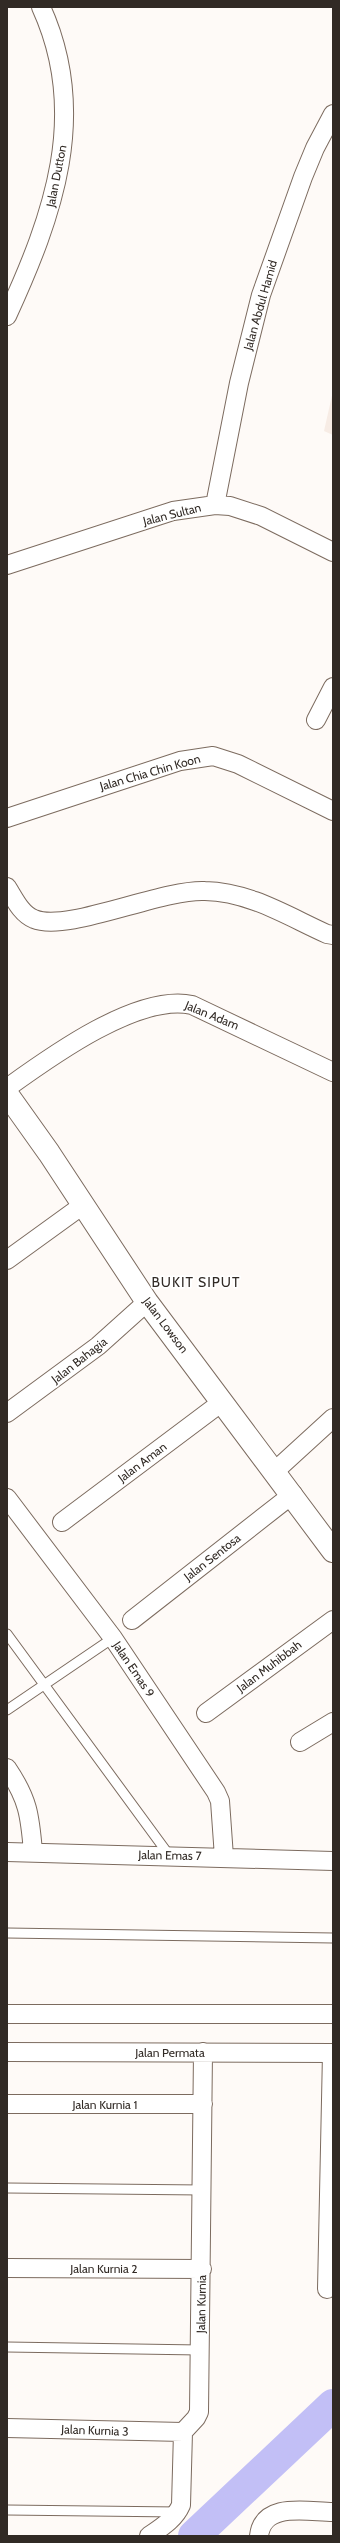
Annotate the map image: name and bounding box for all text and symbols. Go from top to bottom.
street label: Jalan Dutton [42,143,69,209]
street label: Jalan Abdul Hamid [240,258,280,353]
street label: Jalan Sultan [140,499,203,529]
street label: Jalan Chia Chin Koon [97,750,202,794]
street label: Jalan Adam [182,997,241,1033]
district label: BUKIT SIPUT [152,1273,240,1291]
street label: Jalan Lowson [140,1293,192,1356]
street label: Jalan Bahagia [47,1334,110,1387]
street label: Jalan Aman [114,1439,170,1486]
street label: Jalan Sentosa [180,1530,244,1584]
street label: Jalan Emas 9 [109,1637,158,1700]
street label: Jalan Muhibbah [233,1637,304,1696]
street label: Jalan Emas 7 [137,1847,202,1863]
street label: Jalan Permata [134,2045,205,2060]
street label: Jalan Kurnia 1 [72,2097,137,2112]
street label: Jalan Kurnia 2 [69,2261,138,2276]
street label: Jalan Kurnia [193,2274,209,2334]
street label: Jalan Kurnia 3 [60,2421,129,2439]

